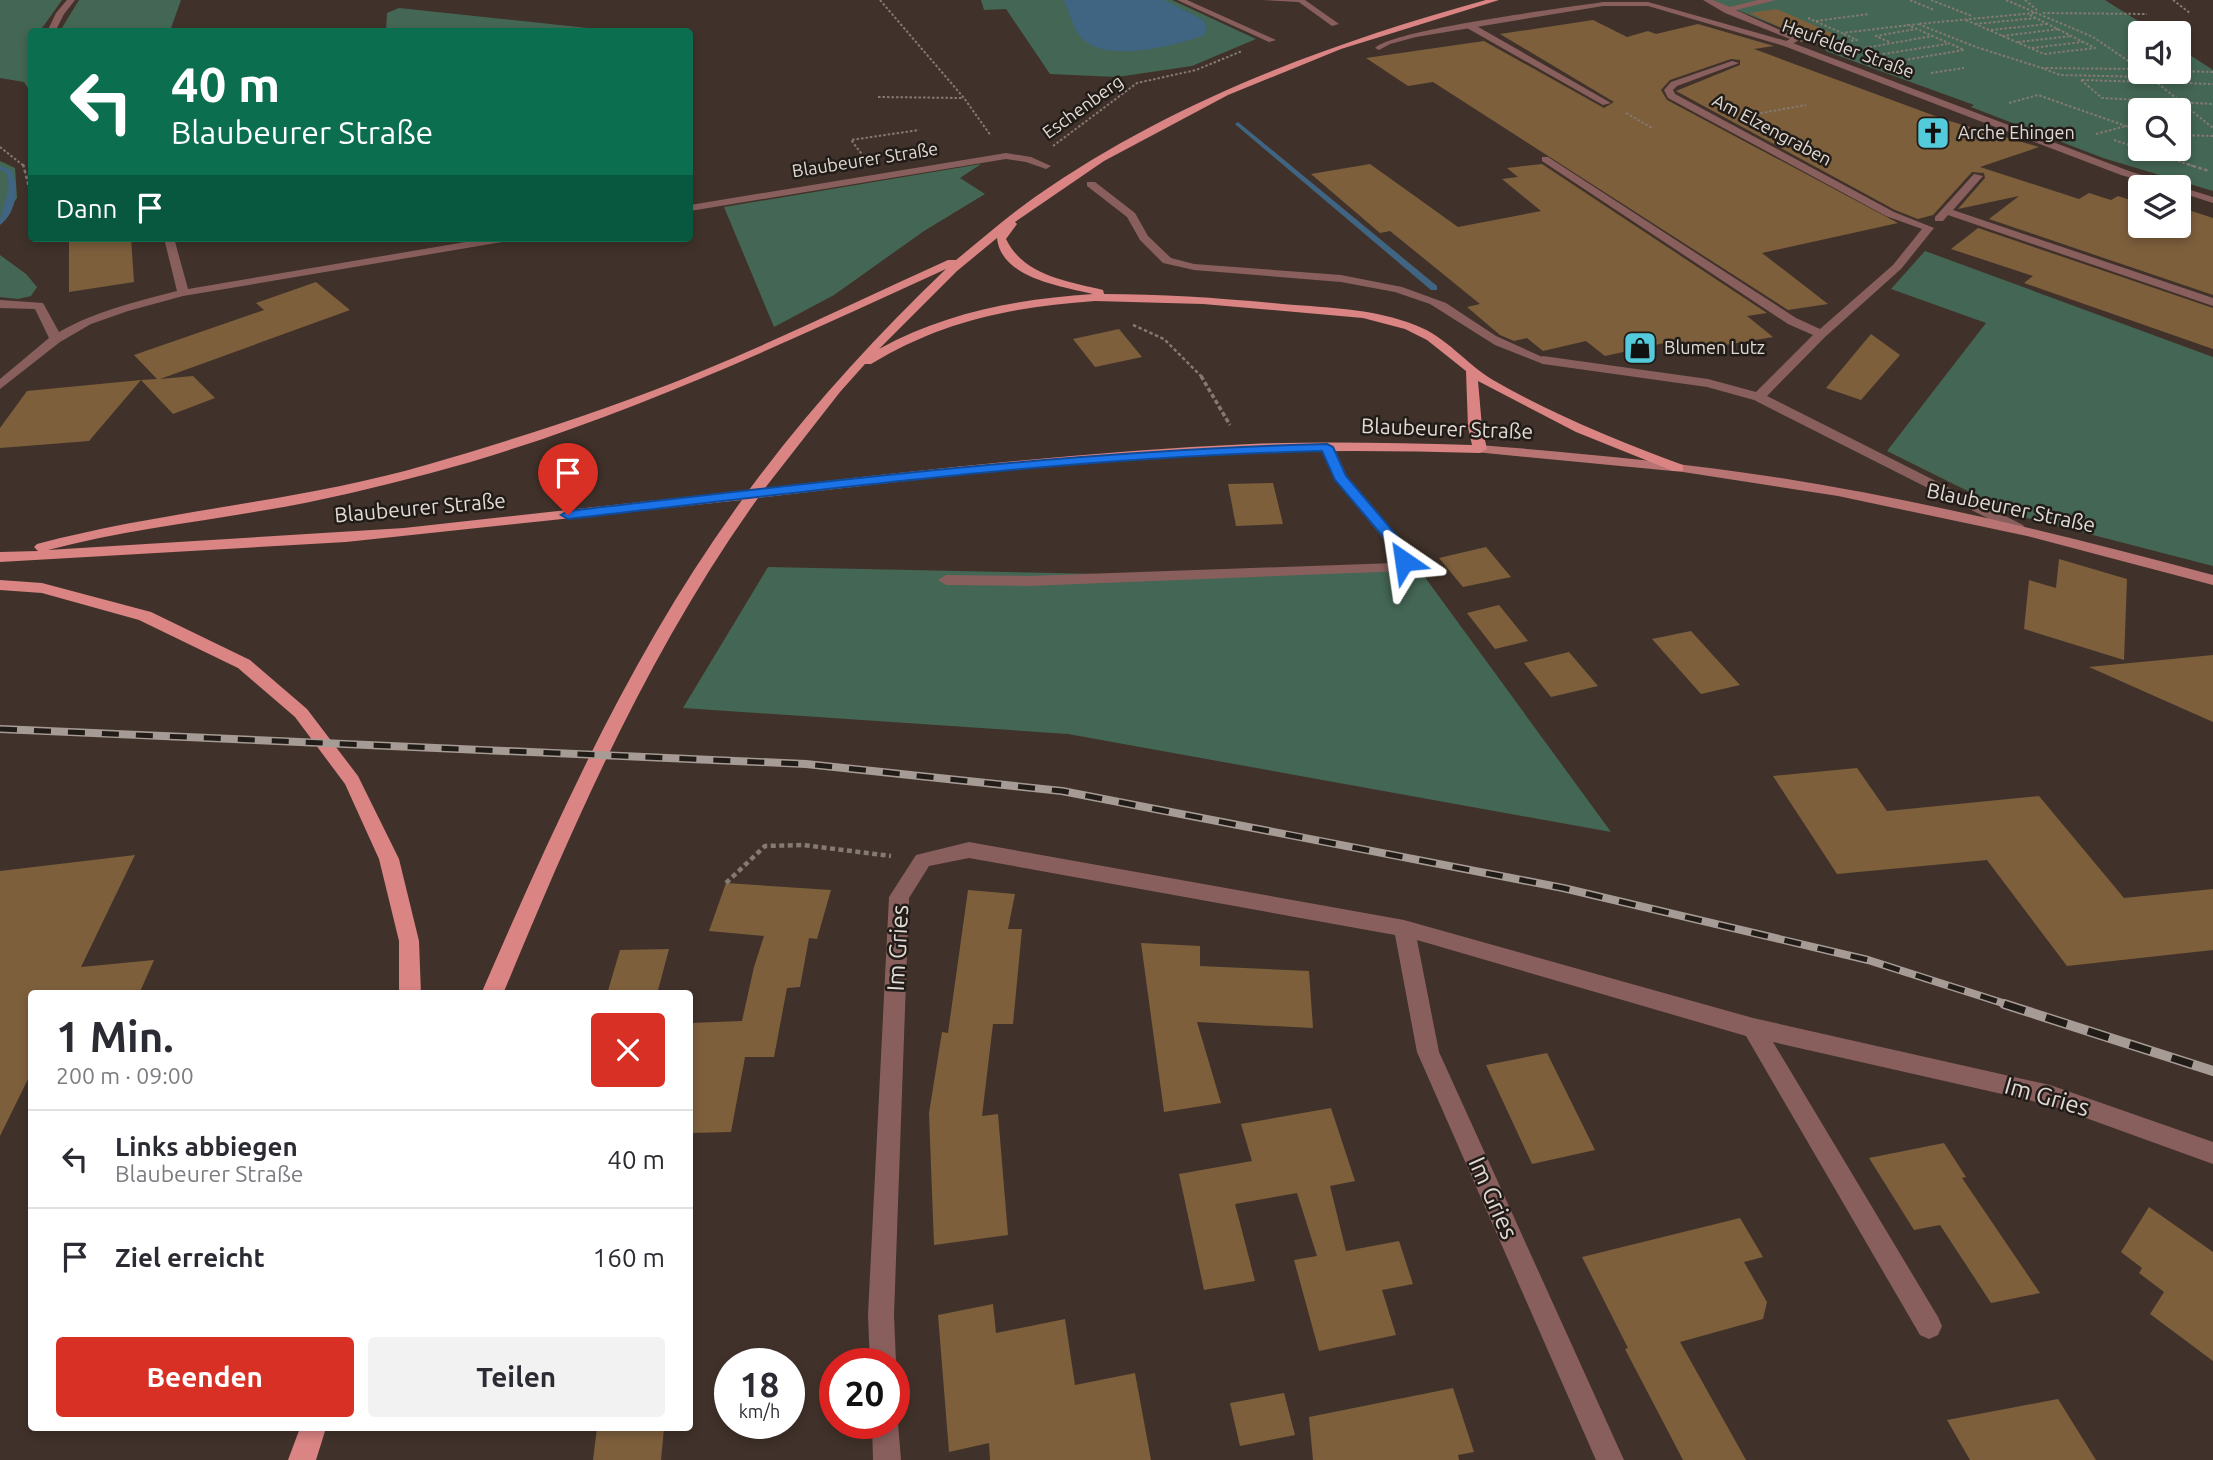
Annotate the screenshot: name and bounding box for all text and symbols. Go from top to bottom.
street label: Heufelder Straße [1780,15,1917,81]
map controls [2128,21,2191,238]
button: sound [2128,21,2191,84]
icon: left [56,56,147,147]
text: 40 m [171,56,280,111]
street label: Eschenberg [1038,70,1126,142]
street label: Am Elzengraben [1710,89,1835,169]
button: search [2128,98,2191,161]
text: Blaubeurer Straße [171,114,433,150]
church icon: Arche Ehingen [1914,114,1952,152]
place label: Arche Ehingen [1958,122,2075,142]
street label: Blaubeurer Straße [790,138,939,180]
button: layers [2128,175,2191,238]
icon: arrive [131,189,169,227]
text: Dann [56,194,117,223]
shop icon: Blumen Lutz [1621,329,1659,367]
place label: Blumen Lutz [1664,337,1765,357]
street label: Blaubeurer Straße [1361,413,1533,443]
pin [538,443,598,515]
icon: arrive [549,454,587,492]
street label: Blaubeurer Straße [1925,477,2098,537]
street label: Blaubeurer Straße [333,488,507,526]
position arrow [1367,524,1441,598]
street label: Im Gries [882,904,913,992]
text: 1 Min. [56,1013,174,1060]
button: close [591,1013,665,1087]
text: 200 m · 09:00 [56,1063,194,1088]
street label: Im Gries [2002,1072,2093,1121]
text: Links abbiegen [115,1132,298,1161]
icon: left [56,1140,94,1178]
text: 40 m [607,1145,665,1174]
street label: Im Gries [1463,1153,1523,1243]
text: Blaubeurer Straße [115,1161,303,1186]
icon: arrive [56,1238,94,1276]
text: Ziel erreicht [115,1243,265,1272]
text: 160 m [593,1243,665,1272]
button: Beenden [56,1337,354,1417]
button: Teilen [368,1337,665,1417]
speed limit sign: 20 [819,1348,910,1439]
text: 18 [740,1364,779,1404]
text: km/h [739,1401,780,1421]

